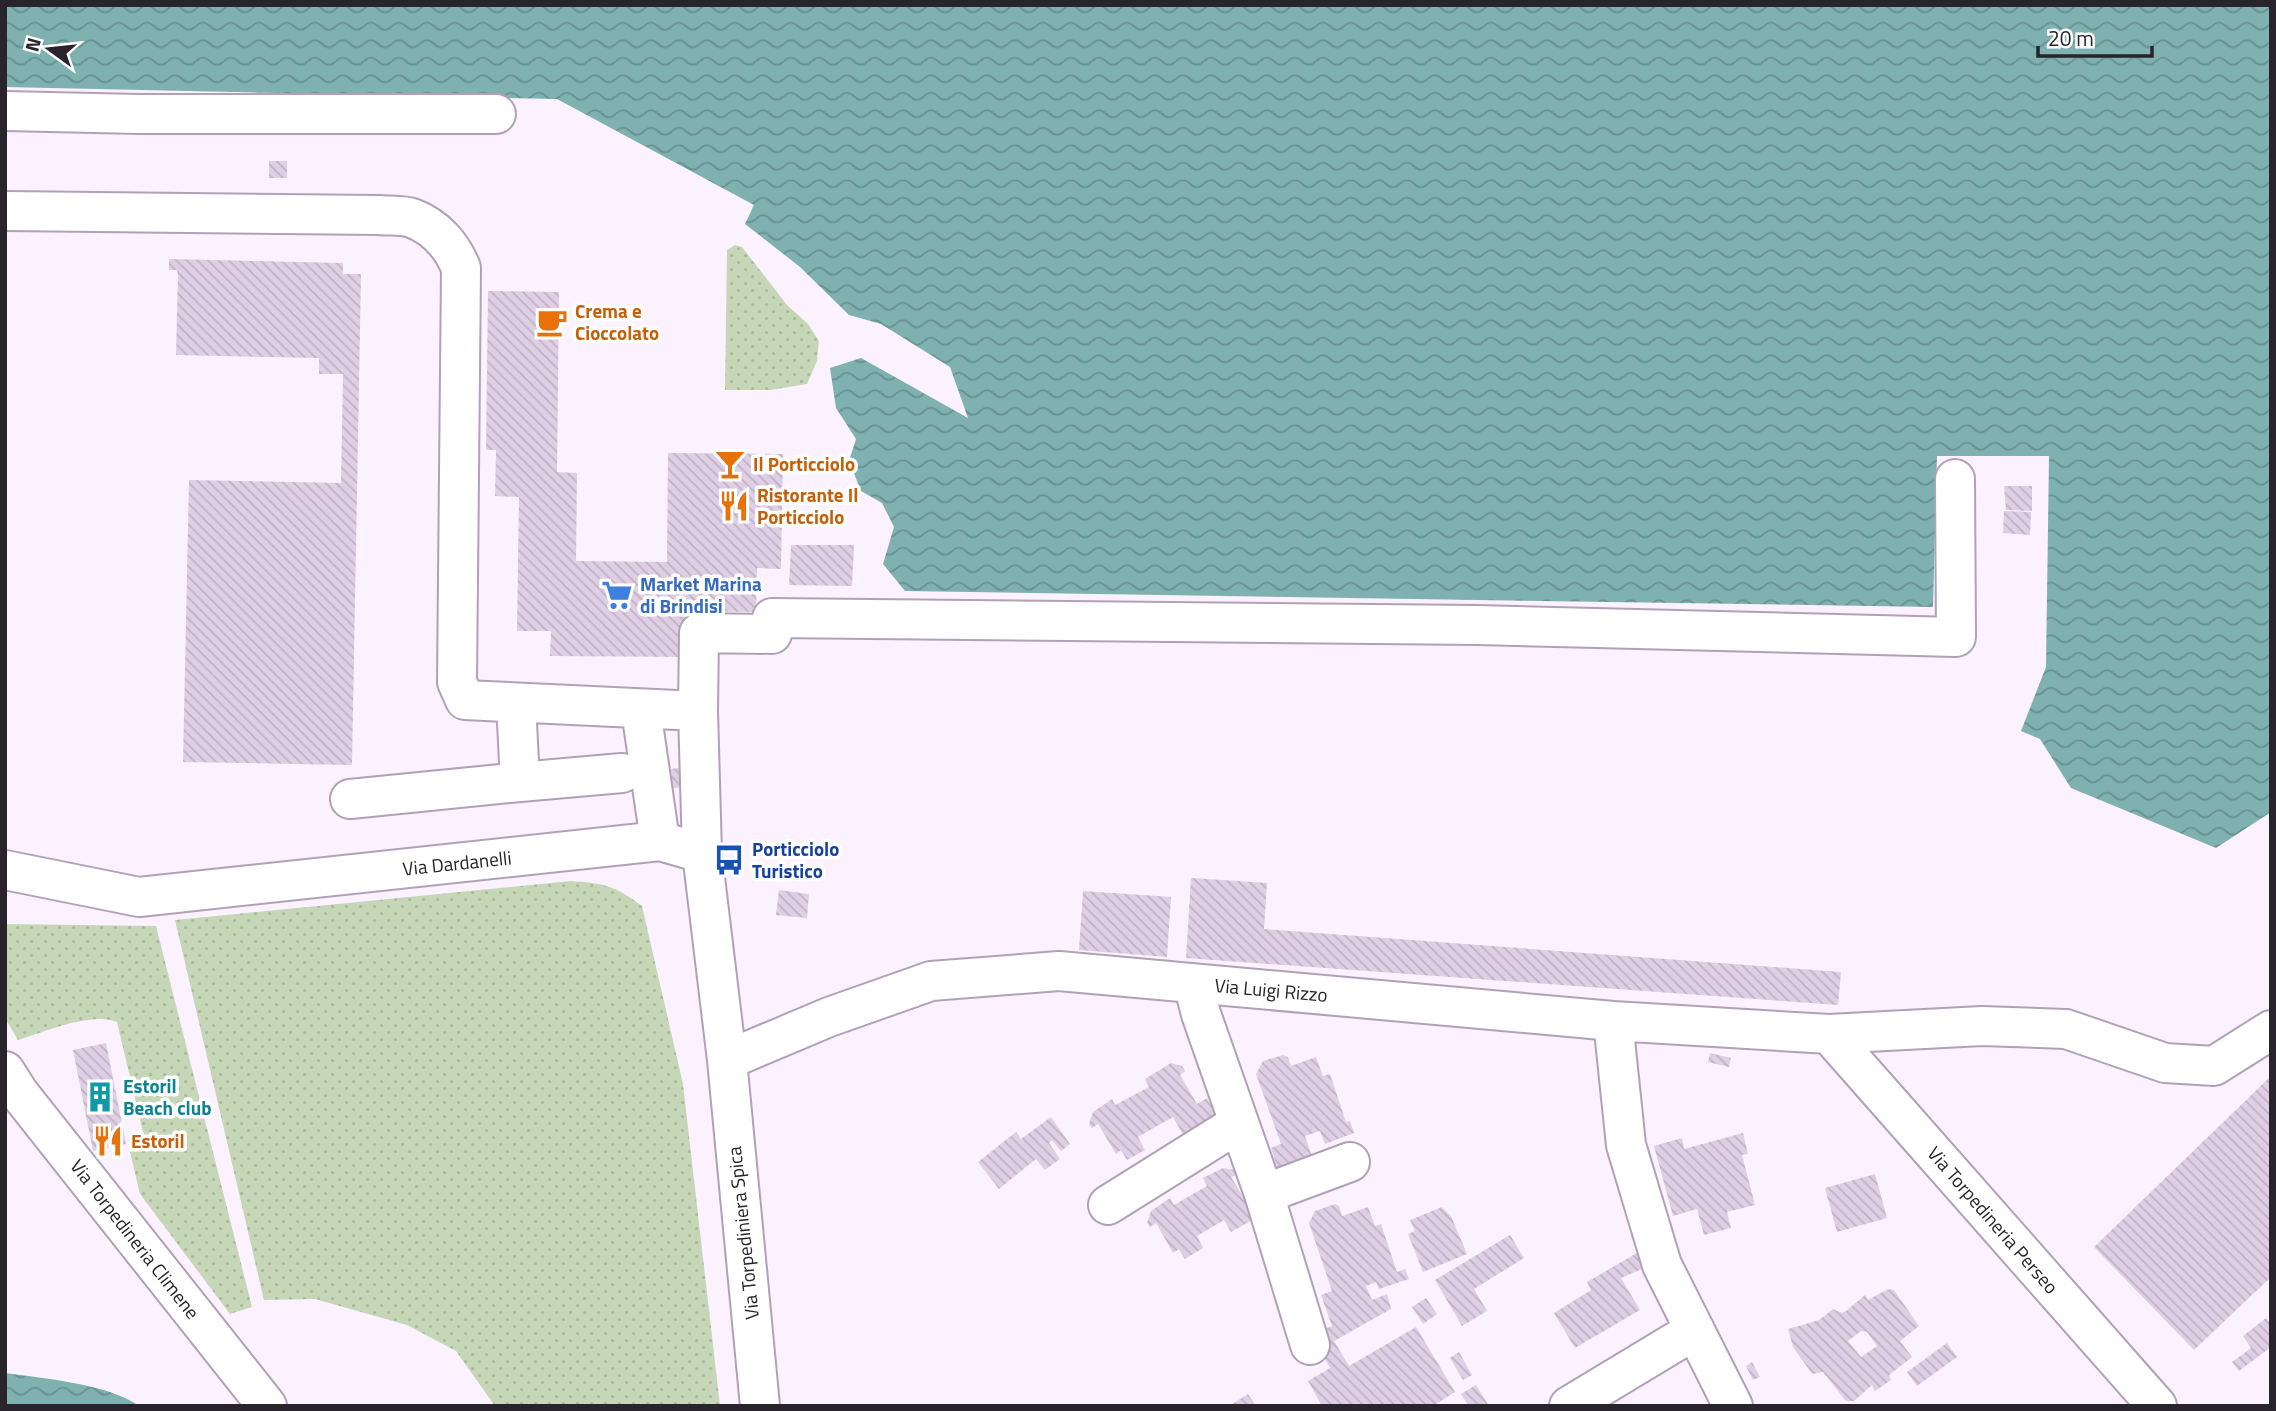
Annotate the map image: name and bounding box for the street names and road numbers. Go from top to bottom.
street label: Via Dardanelli [401,842,513,883]
street label: Via Luigi Rizzo [1213,970,1329,1009]
street label: Via Torpedineria Perseo [1921,1139,2066,1300]
street label: Via Torpediniera Spica [719,1144,766,1321]
street label: Via Torpedineria Climene [64,1153,207,1325]

